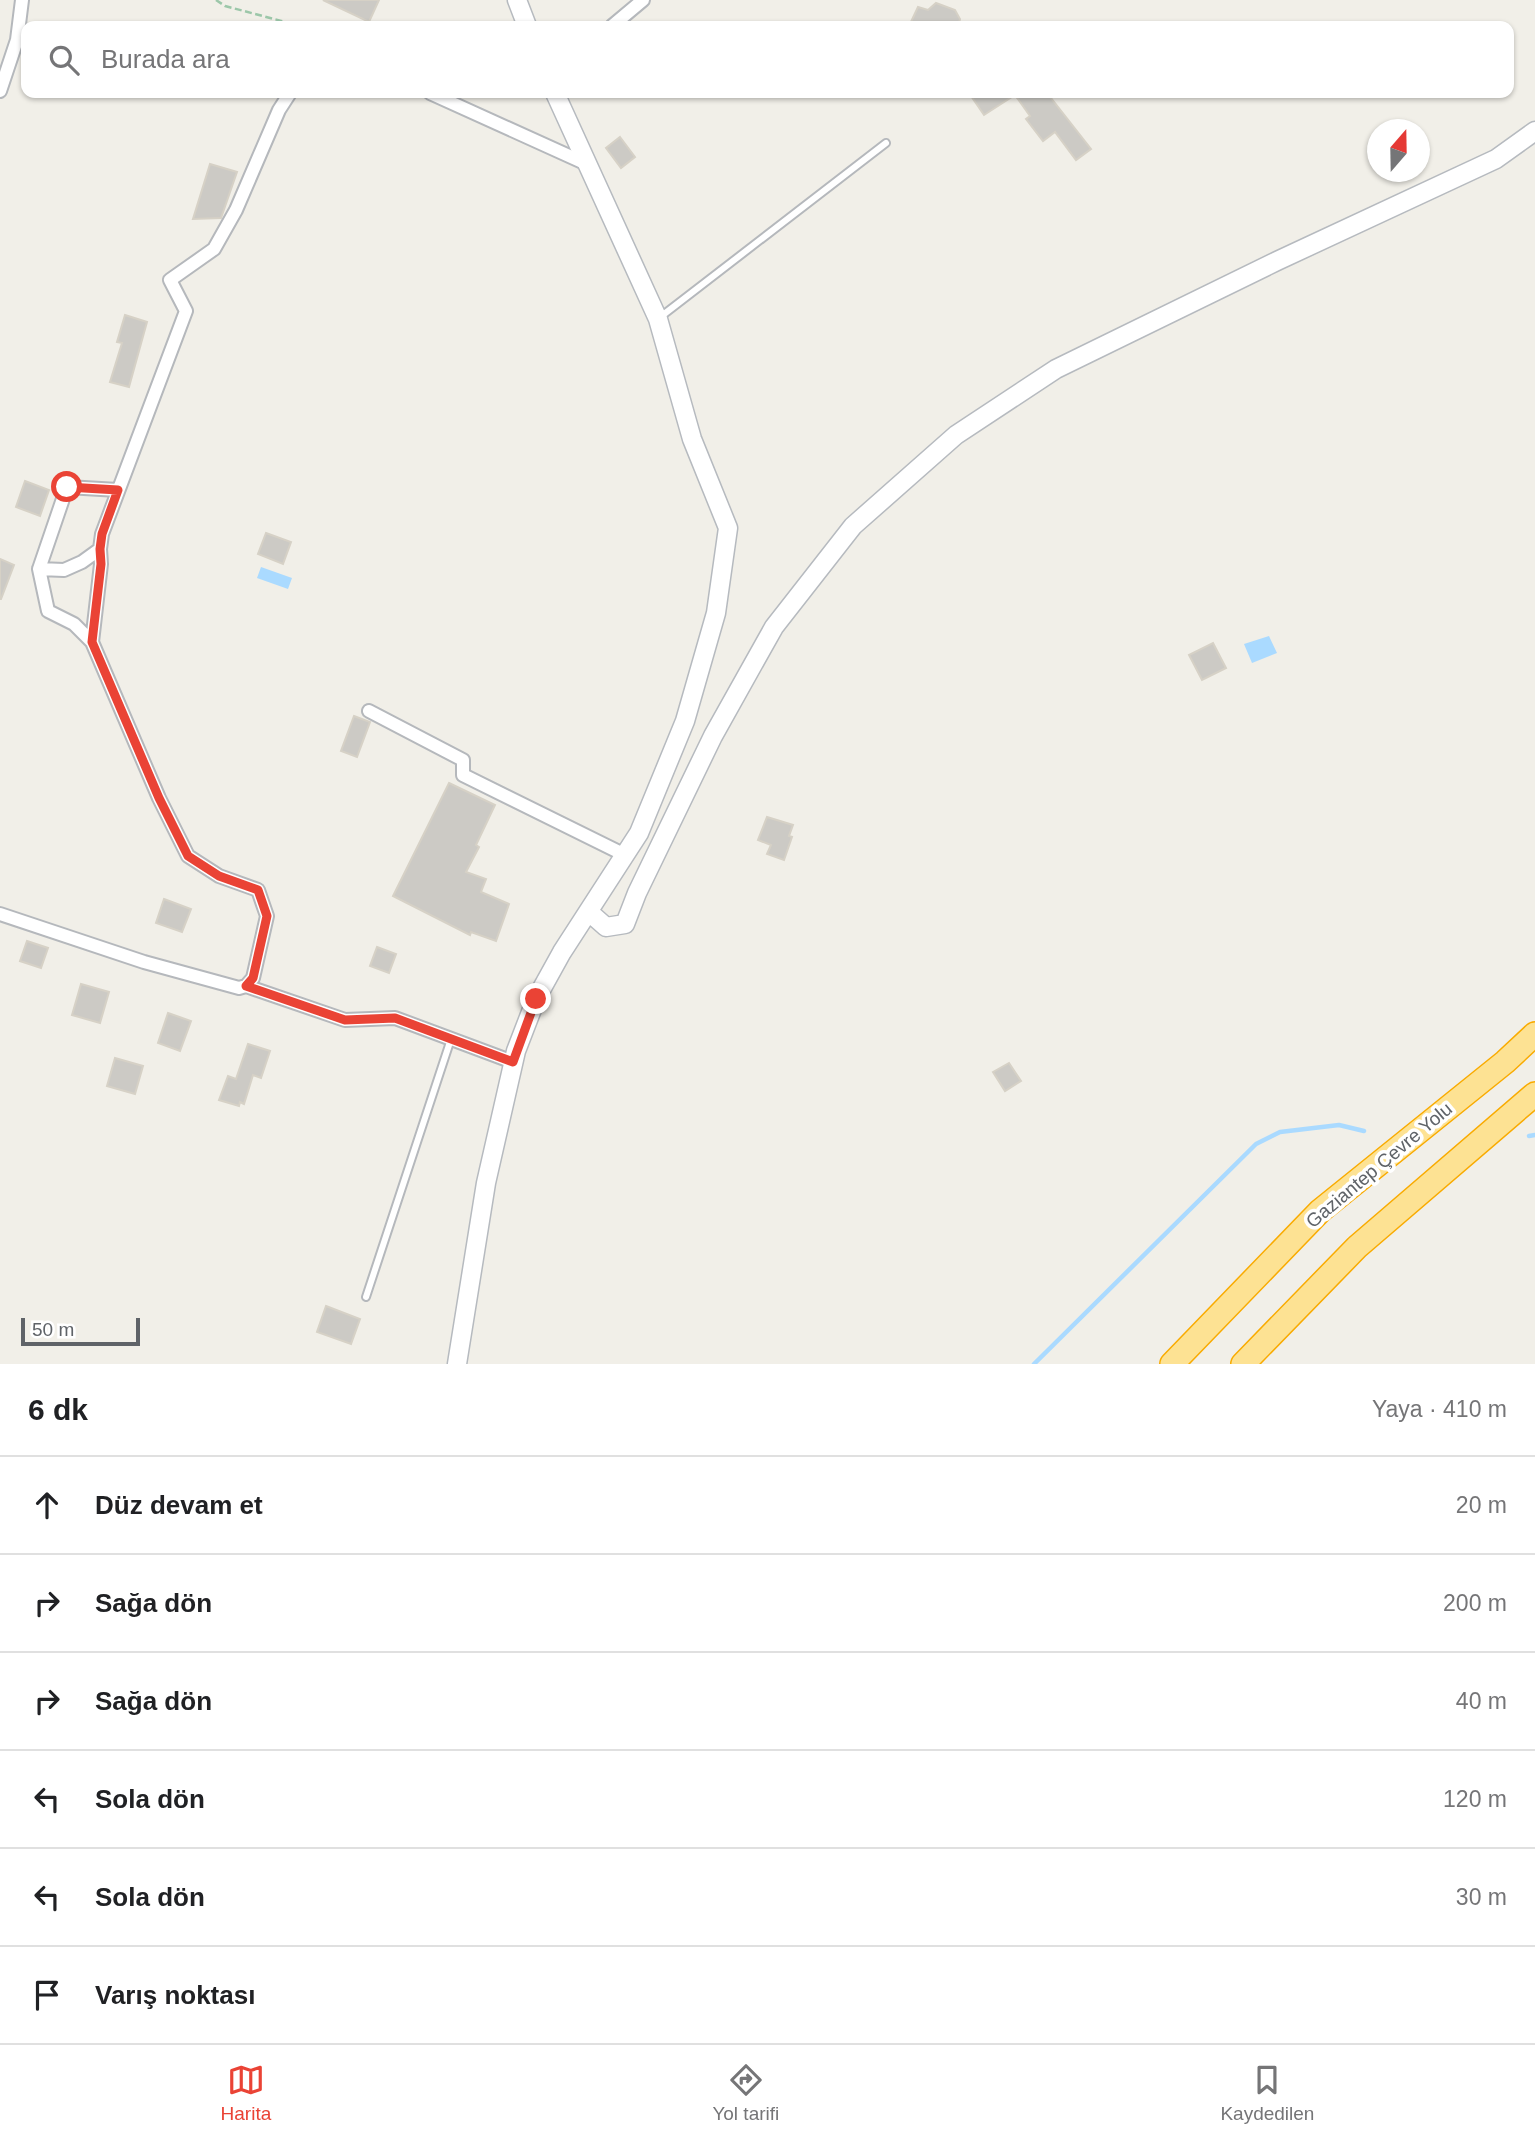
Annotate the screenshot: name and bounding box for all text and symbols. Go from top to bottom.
search box [21,21,1514,98]
icon: search [45,41,83,79]
text: Burada ara [101,44,230,74]
north arrow [1367,119,1430,182]
route start [51,471,82,502]
route end [520,983,551,1014]
street label: Gaziantep Çevre Yolu [1302,1098,1456,1232]
scale bar [21,1315,140,1347]
text: 50 m [32,1319,74,1340]
text: 6 dk [28,1393,88,1426]
text: Yaya · 410 m [1372,1396,1507,1422]
icon: ahead [28,1486,66,1524]
text: Düz devam et [95,1490,263,1520]
text: 20 m [1456,1492,1507,1518]
icon: right [28,1584,66,1622]
text: Sağa dön [95,1588,212,1618]
text: 200 m [1443,1590,1507,1616]
icon: right [28,1682,66,1720]
text: Sağa dön [95,1686,212,1716]
text: 40 m [1456,1688,1507,1714]
icon: left [28,1780,66,1818]
text: Sola dön [95,1784,205,1814]
text: 120 m [1443,1786,1507,1812]
icon: left [28,1878,66,1916]
text: Sola dön [95,1882,205,1912]
text: 30 m [1456,1884,1507,1910]
icon: arrive [28,1976,66,2014]
text: Varış noktası [95,1980,255,2010]
tab: Harita [221,2061,271,2125]
tab: Yol tarifi [712,2061,779,2125]
tab: Kaydedilen [1220,2061,1314,2125]

